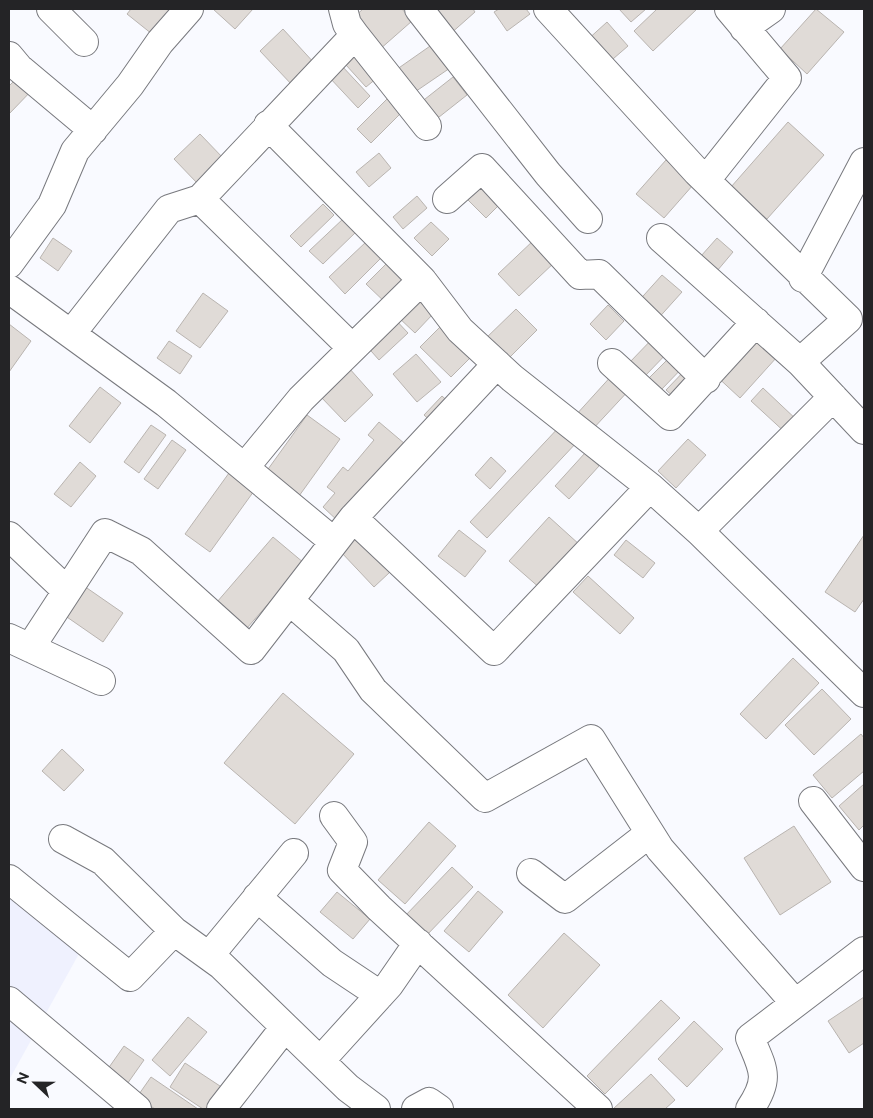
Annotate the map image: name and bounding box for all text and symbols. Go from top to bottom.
north arrow [10,1058,60,1108]
text: N [13,1070,32,1086]

